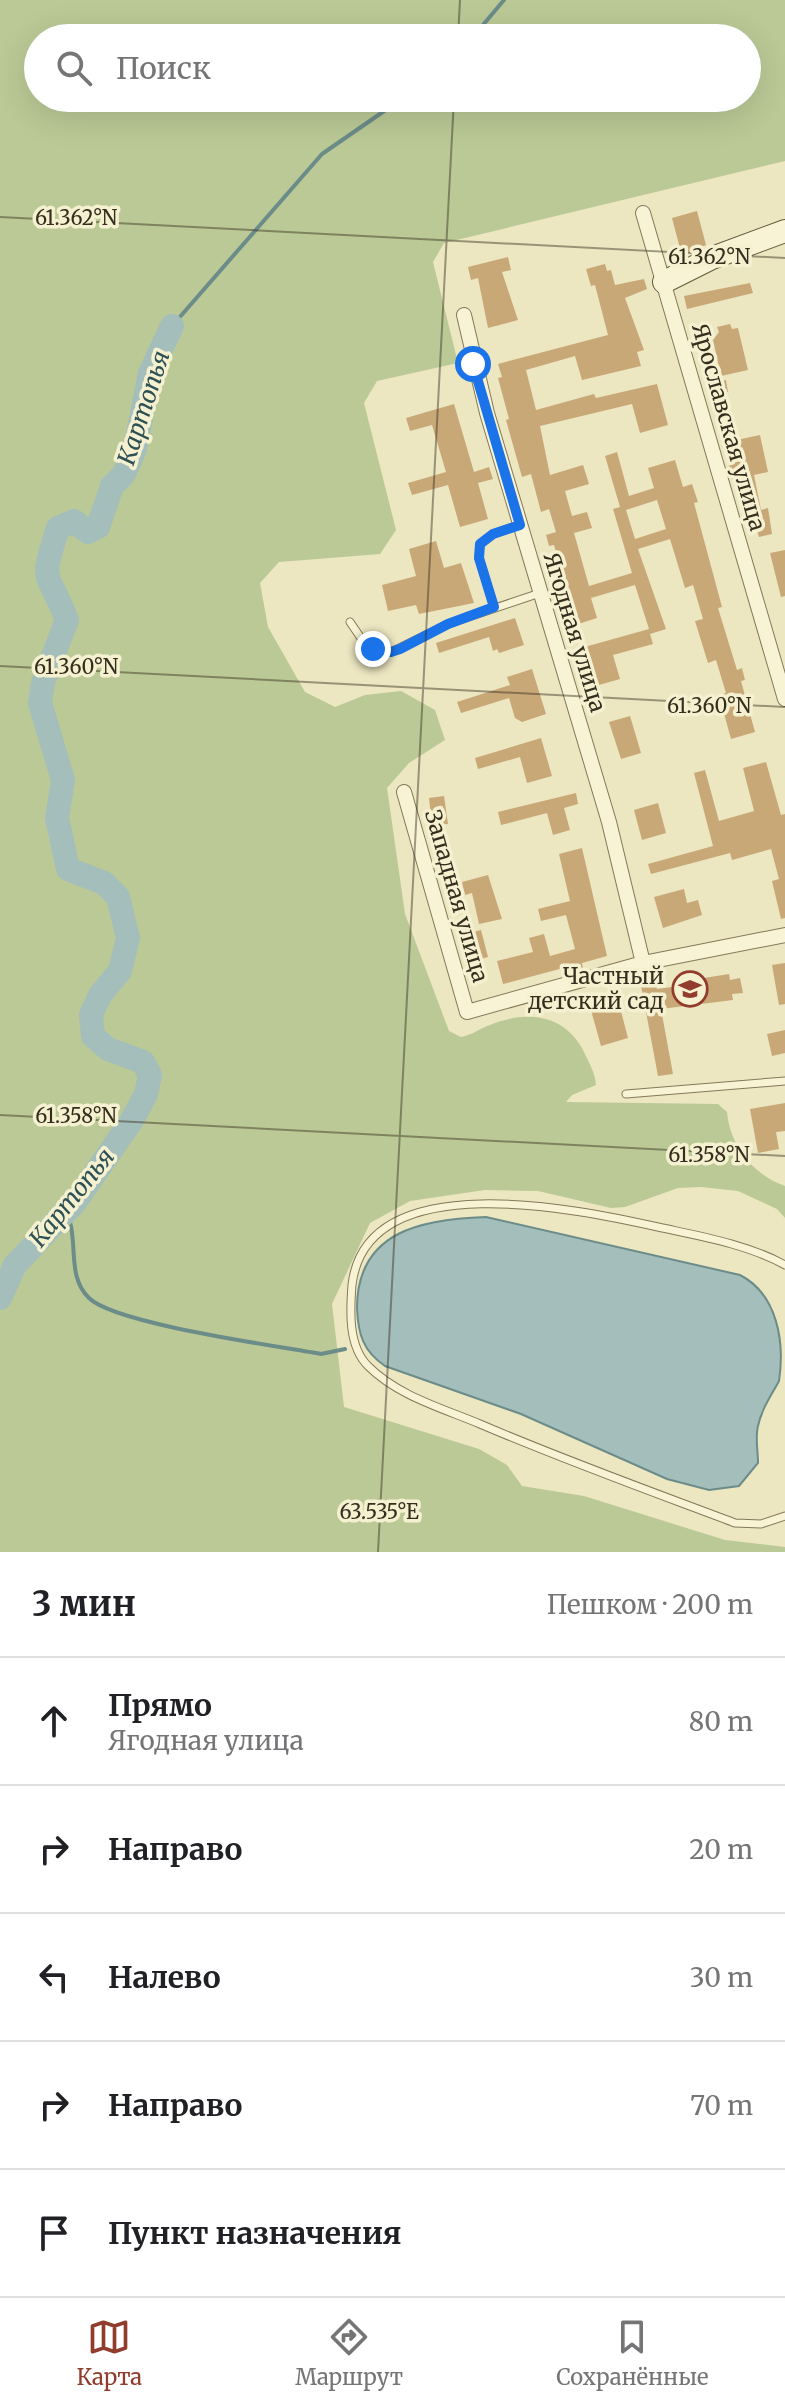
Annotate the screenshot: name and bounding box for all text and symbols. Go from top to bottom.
search box [24,24,761,112]
icon: search [52,46,96,90]
text: Поиск [116,49,211,87]
text: 61.362°N [35,205,118,230]
text: 61.362°N [668,244,751,269]
street label: Ярославская улица [686,320,772,534]
route start [455,346,491,382]
water label: Картопья [111,347,177,469]
street label: Ягодная улица [537,549,613,715]
route end [355,631,391,667]
text: 61.360°N [34,654,119,679]
text: 61.360°N [667,693,752,718]
street label: Западная улица [419,807,495,986]
place label: Частный детский сад [527,962,664,1015]
school or university icon: Частный детский сад [671,970,709,1008]
text: 61.358°N [35,1103,117,1128]
water label: Картопья [22,1142,121,1253]
text: 61.358°N [668,1142,750,1167]
text: 63.535°E [339,1499,419,1524]
text: 3 мин [32,1583,136,1625]
text: Пешком · 200 m [547,1588,753,1621]
text: Прямо [108,1686,212,1724]
icon: ahead [32,1699,76,1743]
text: 80 m [689,1705,753,1738]
text: Ягодная улица [108,1724,304,1757]
icon: right [32,1827,76,1871]
text: Направо [108,1830,242,1868]
text: 20 m [689,1833,753,1866]
icon: left [32,1955,76,1999]
text: Налево [108,1958,221,1996]
text: 30 m [690,1961,753,1994]
icon: right [32,2083,76,2127]
text: Направо [108,2086,242,2124]
text: 70 m [690,2089,753,2122]
icon: arrive [32,2211,76,2255]
text: Пункт назначения [108,2214,402,2252]
tab: Карта [77,2315,142,2391]
tab: Маршрут [295,2315,403,2391]
tab: Сохранённые [556,2315,708,2391]

